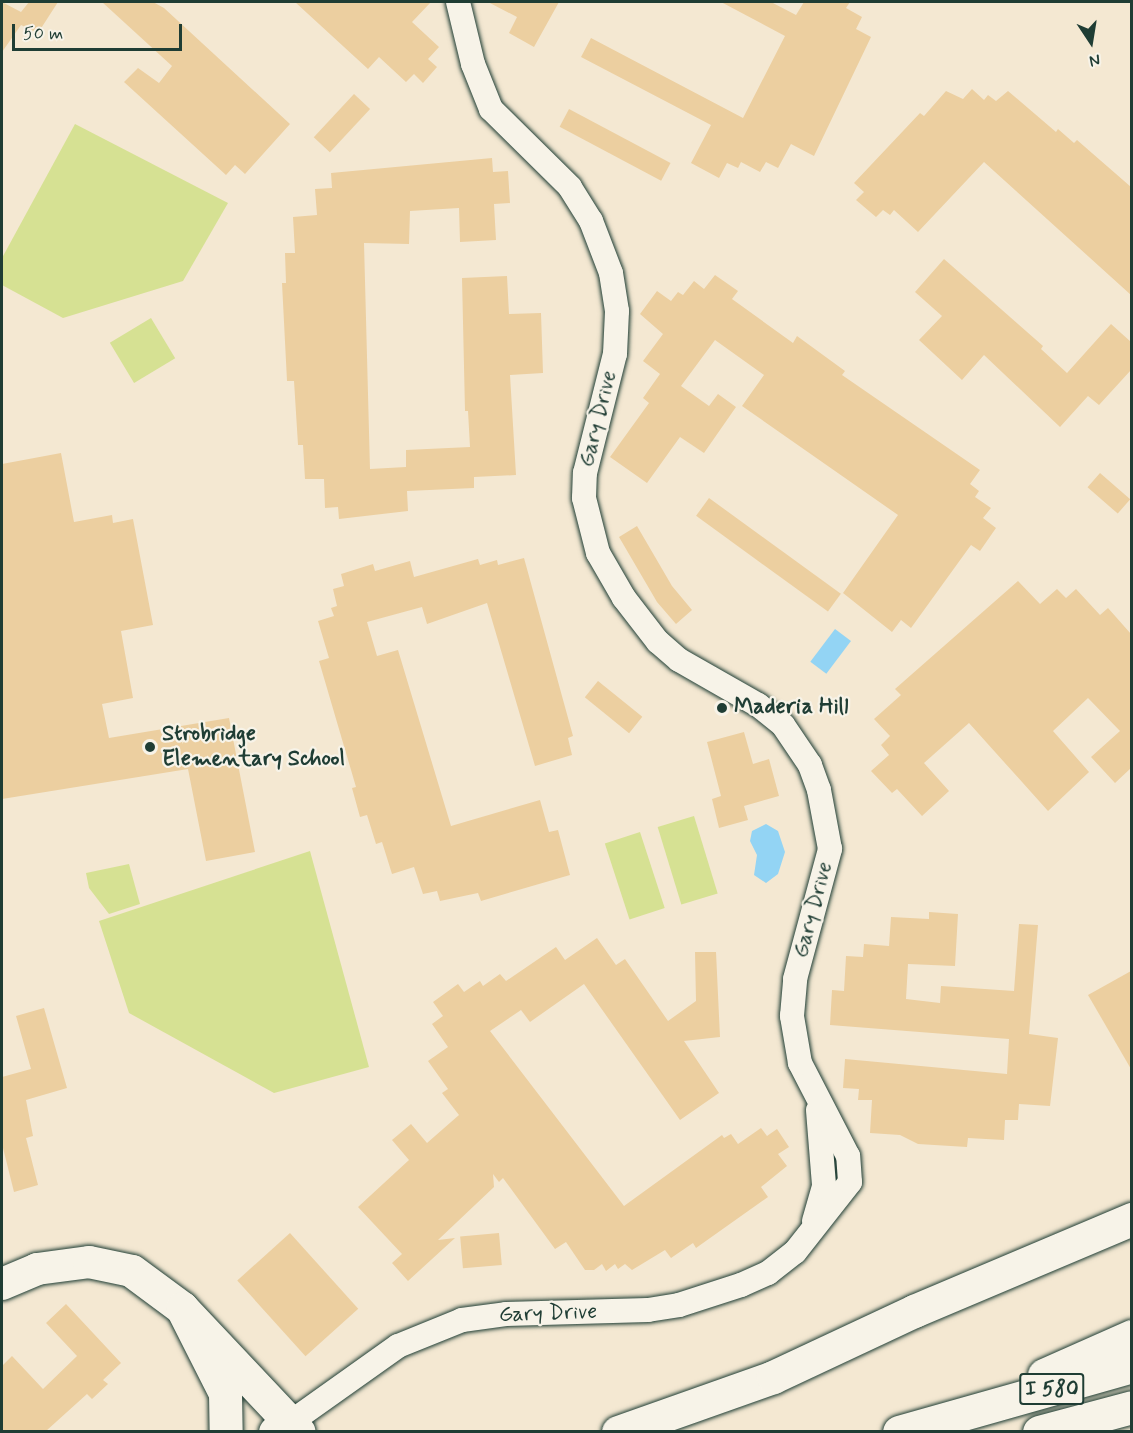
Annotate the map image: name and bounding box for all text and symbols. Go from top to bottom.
scale bar [15,12,184,50]
north arrow [1061,12,1121,72]
text: 50 m [23,22,63,46]
text: N [1087,49,1102,71]
street label: Gary Drive [574,368,624,470]
place label: Maderia Hill [734,695,848,721]
marker: Maderia Hill [715,701,729,715]
place label: Strobridge Elementary School [162,721,345,772]
marker: Strobridge Elementary School [143,740,157,754]
street label: Gary Drive [788,859,840,961]
street label: Gary Drive [498,1299,598,1329]
road number: I 580 [1019,1371,1085,1407]

